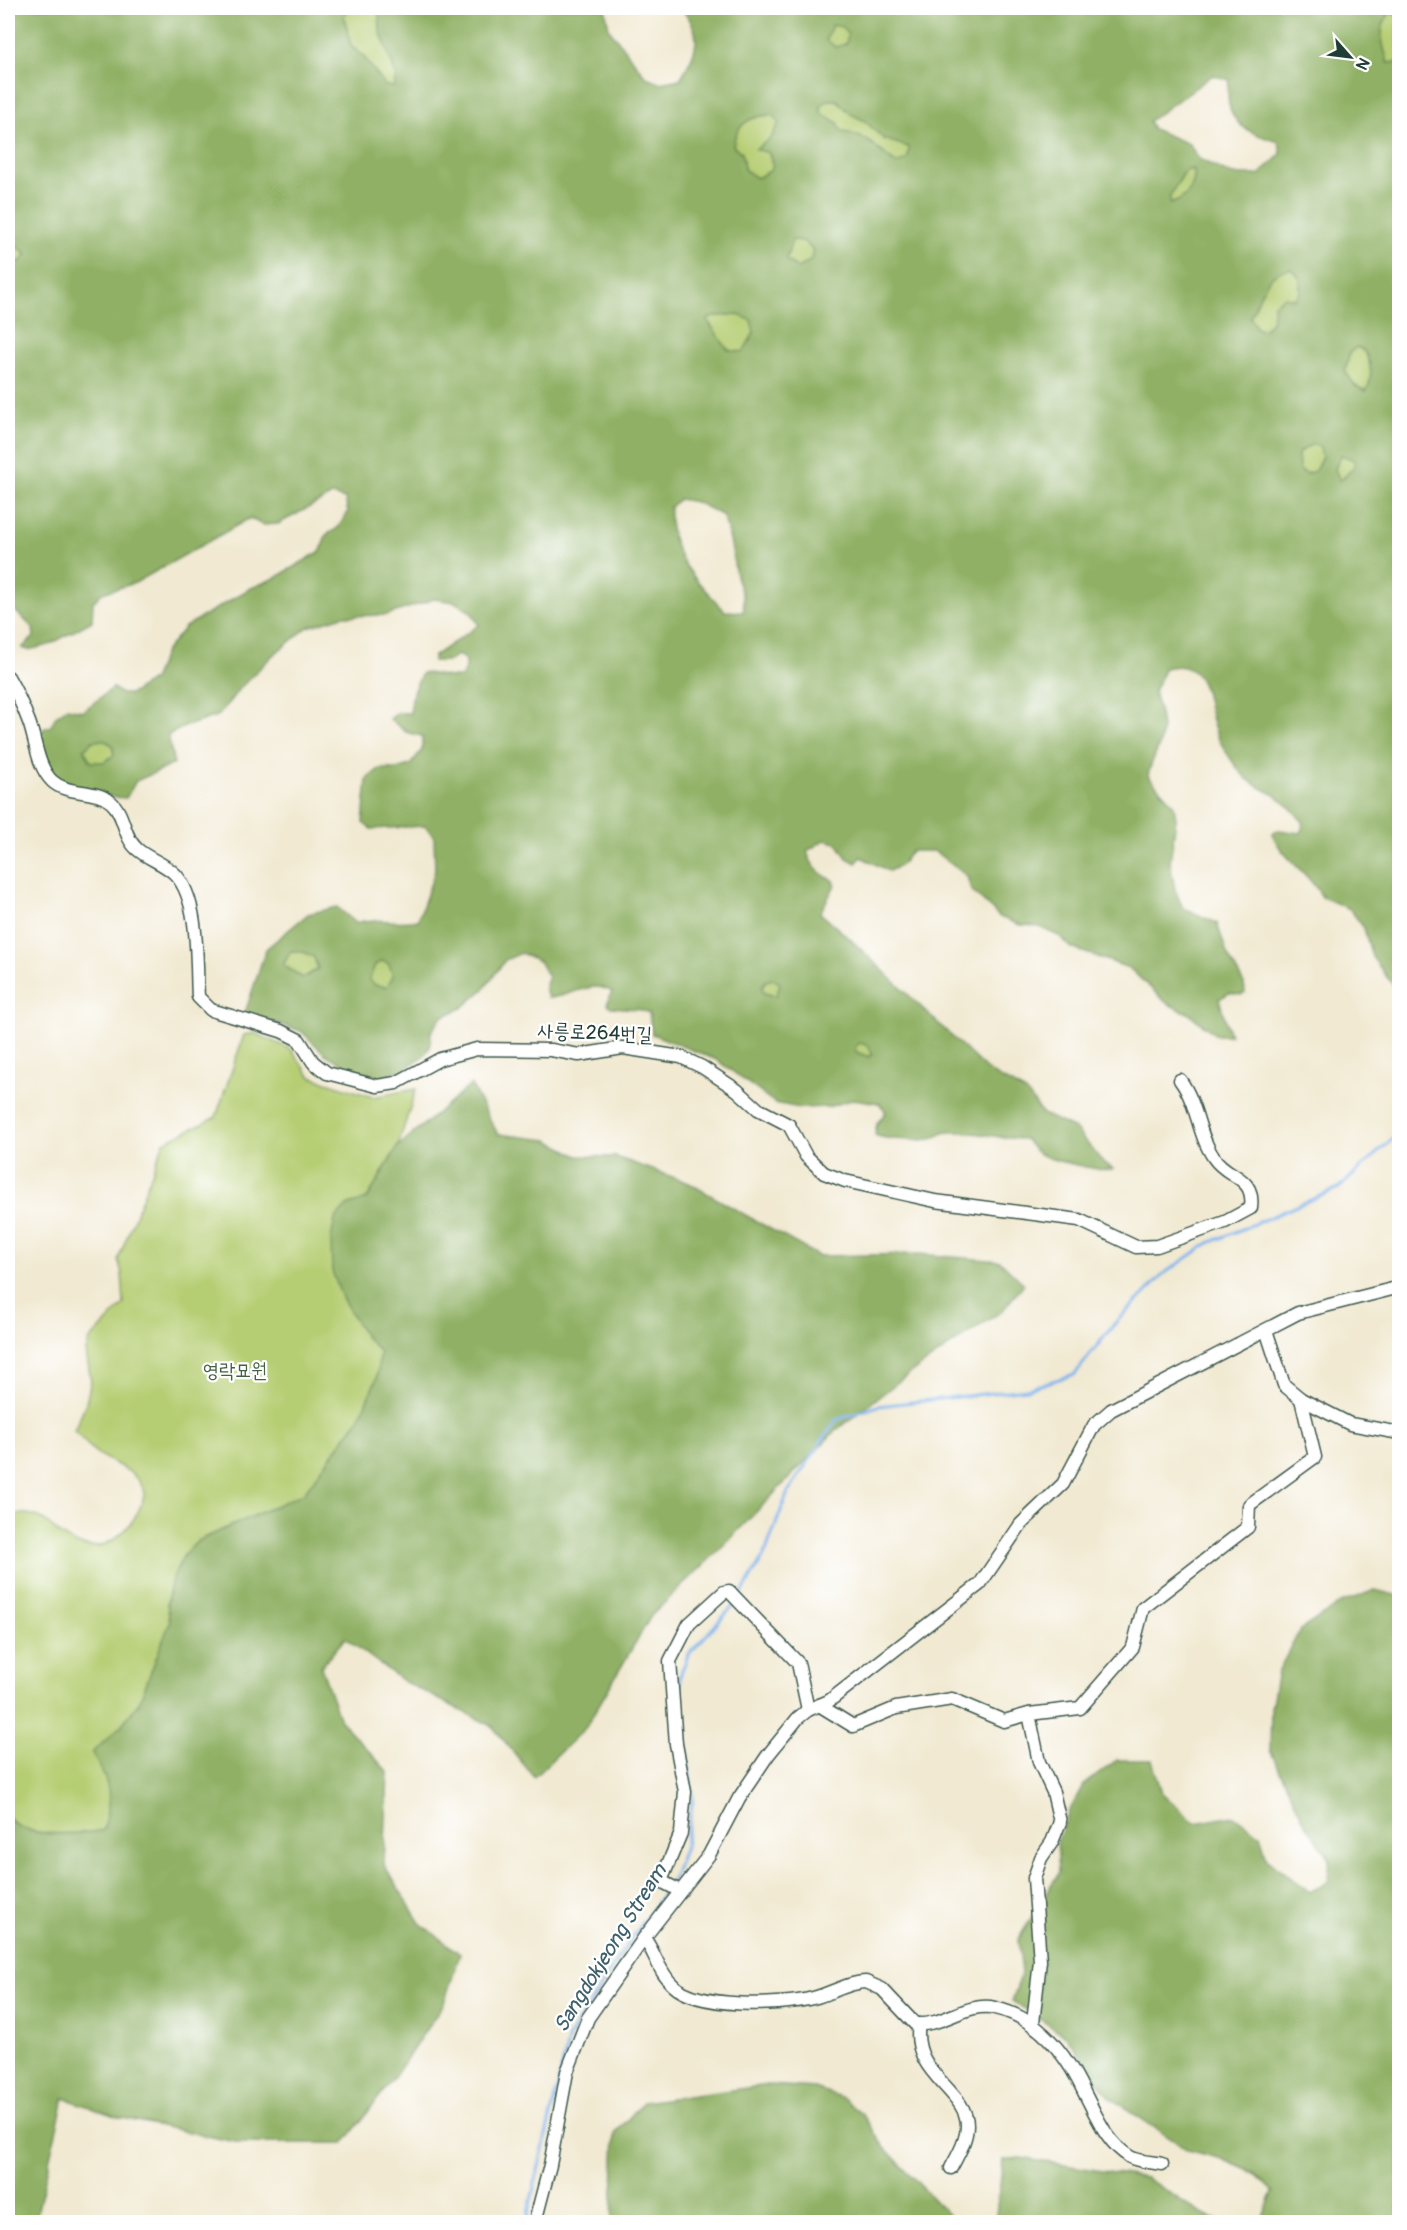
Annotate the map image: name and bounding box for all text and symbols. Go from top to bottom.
north arrow [1320,27,1380,87]
text: N [1351,54,1374,73]
street label: 사릉로264번길 [537,1018,653,1047]
park label: 영락묘원 [203,1358,267,1383]
water label: Sangdokjeong Stream [548,1858,674,2037]

